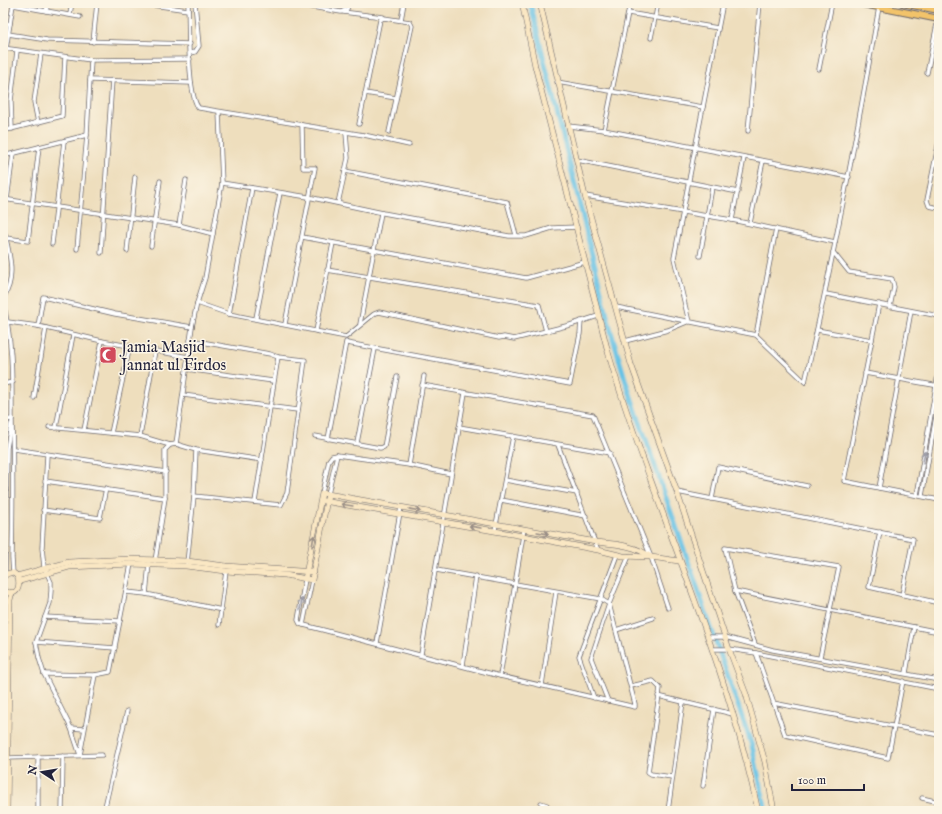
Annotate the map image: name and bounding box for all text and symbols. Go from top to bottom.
place label: Jamia Masjid Jannat ul Firdos [119,338,227,376]
mosque icon: Jamia Masjid Jannat ul Firdos [98,345,118,365]
one-way arrow [920,451,928,464]
one-way arrow [341,500,354,508]
one-way arrow [408,506,421,514]
one-way arrow [469,523,482,531]
one-way arrow [536,529,549,537]
one-way arrow [309,535,317,548]
one-way arrow [297,598,305,611]
north arrow [22,752,62,792]
text: N [25,764,41,777]
scale bar [792,766,864,792]
text: 100 m [798,773,826,788]

